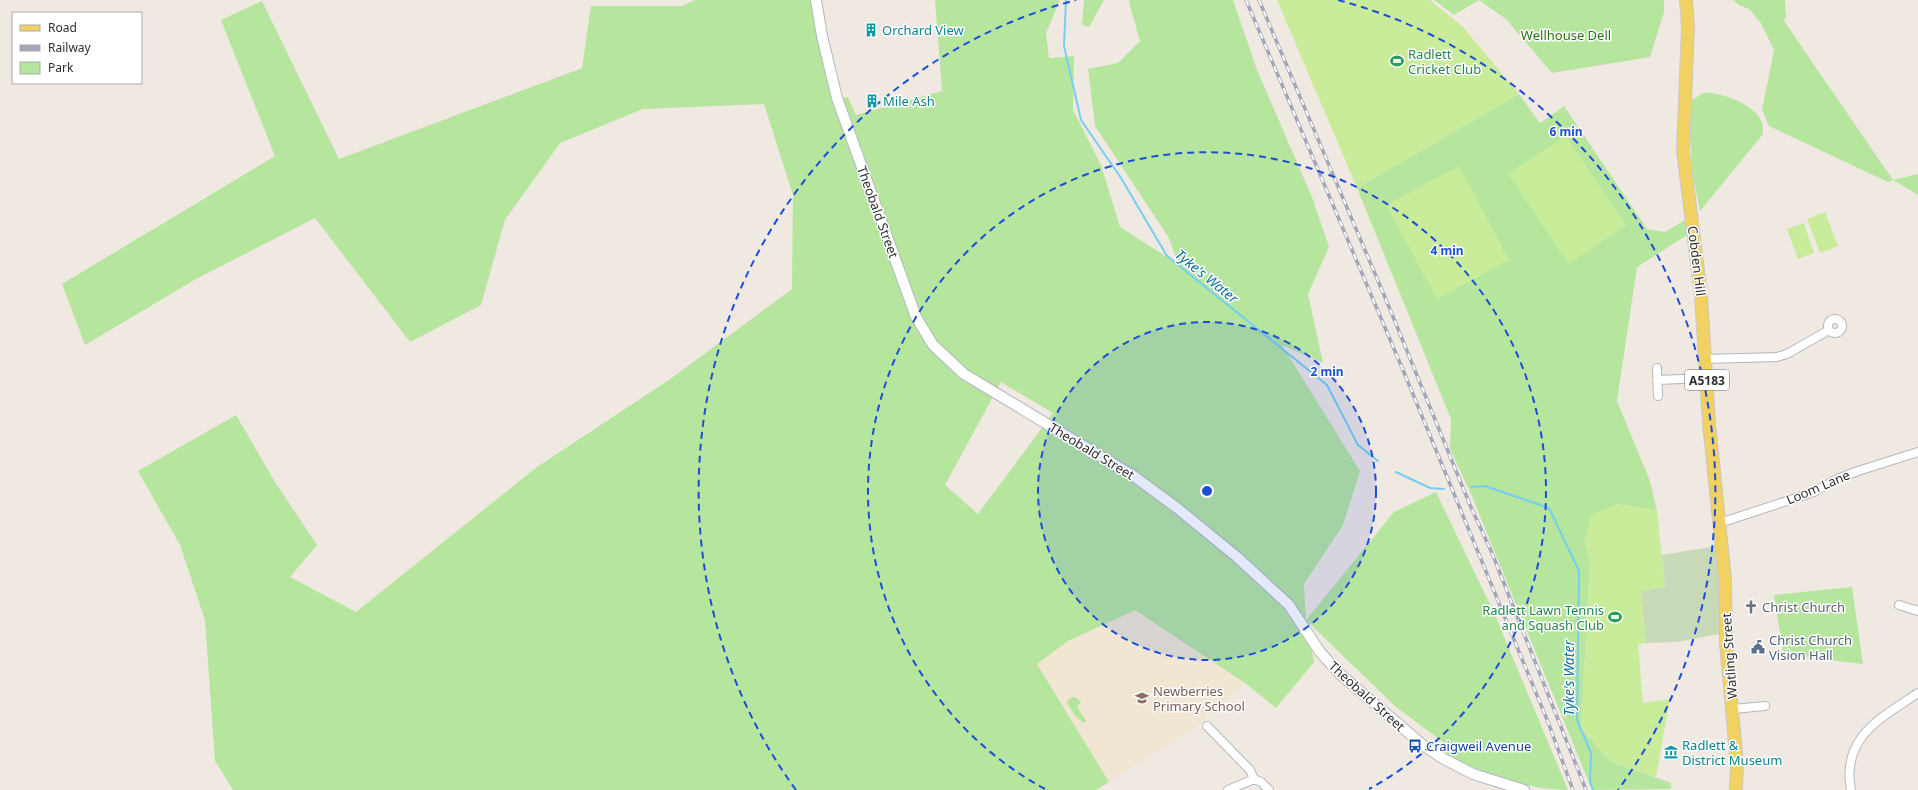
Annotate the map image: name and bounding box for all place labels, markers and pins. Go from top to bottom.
place label: Orchard View [882,21,965,39]
building icon: Orchard View [863,22,879,38]
place label: Radlett Cricket Club [1408,45,1481,78]
sports icon: Radlett Cricket Club [1389,53,1405,69]
place label: Mile Ash [883,92,935,110]
building icon: Mile Ash [864,93,880,109]
centre of rings [1200,484,1214,498]
place label: Christ Church [1762,598,1845,616]
church icon: Christ Church [1743,599,1759,615]
place label: Radlett Lawn Tennis and Squash Club [1482,601,1604,634]
sports icon: Radlett Lawn Tennis and Squash Club [1607,609,1623,625]
place label: Christ Church Vision Hall [1769,631,1852,664]
public building icon: Christ Church Vision Hall [1750,639,1766,655]
place label: Newberries Primary School [1153,682,1245,715]
school or university icon: Newberries Primary School [1134,690,1150,706]
place label: Radlett & District Museum [1682,736,1782,769]
place label: Craigweil Avenue [1426,737,1531,755]
bus stop icon: Craigweil Avenue [1407,738,1423,754]
museum icon: Radlett & District Museum [1663,744,1679,760]

